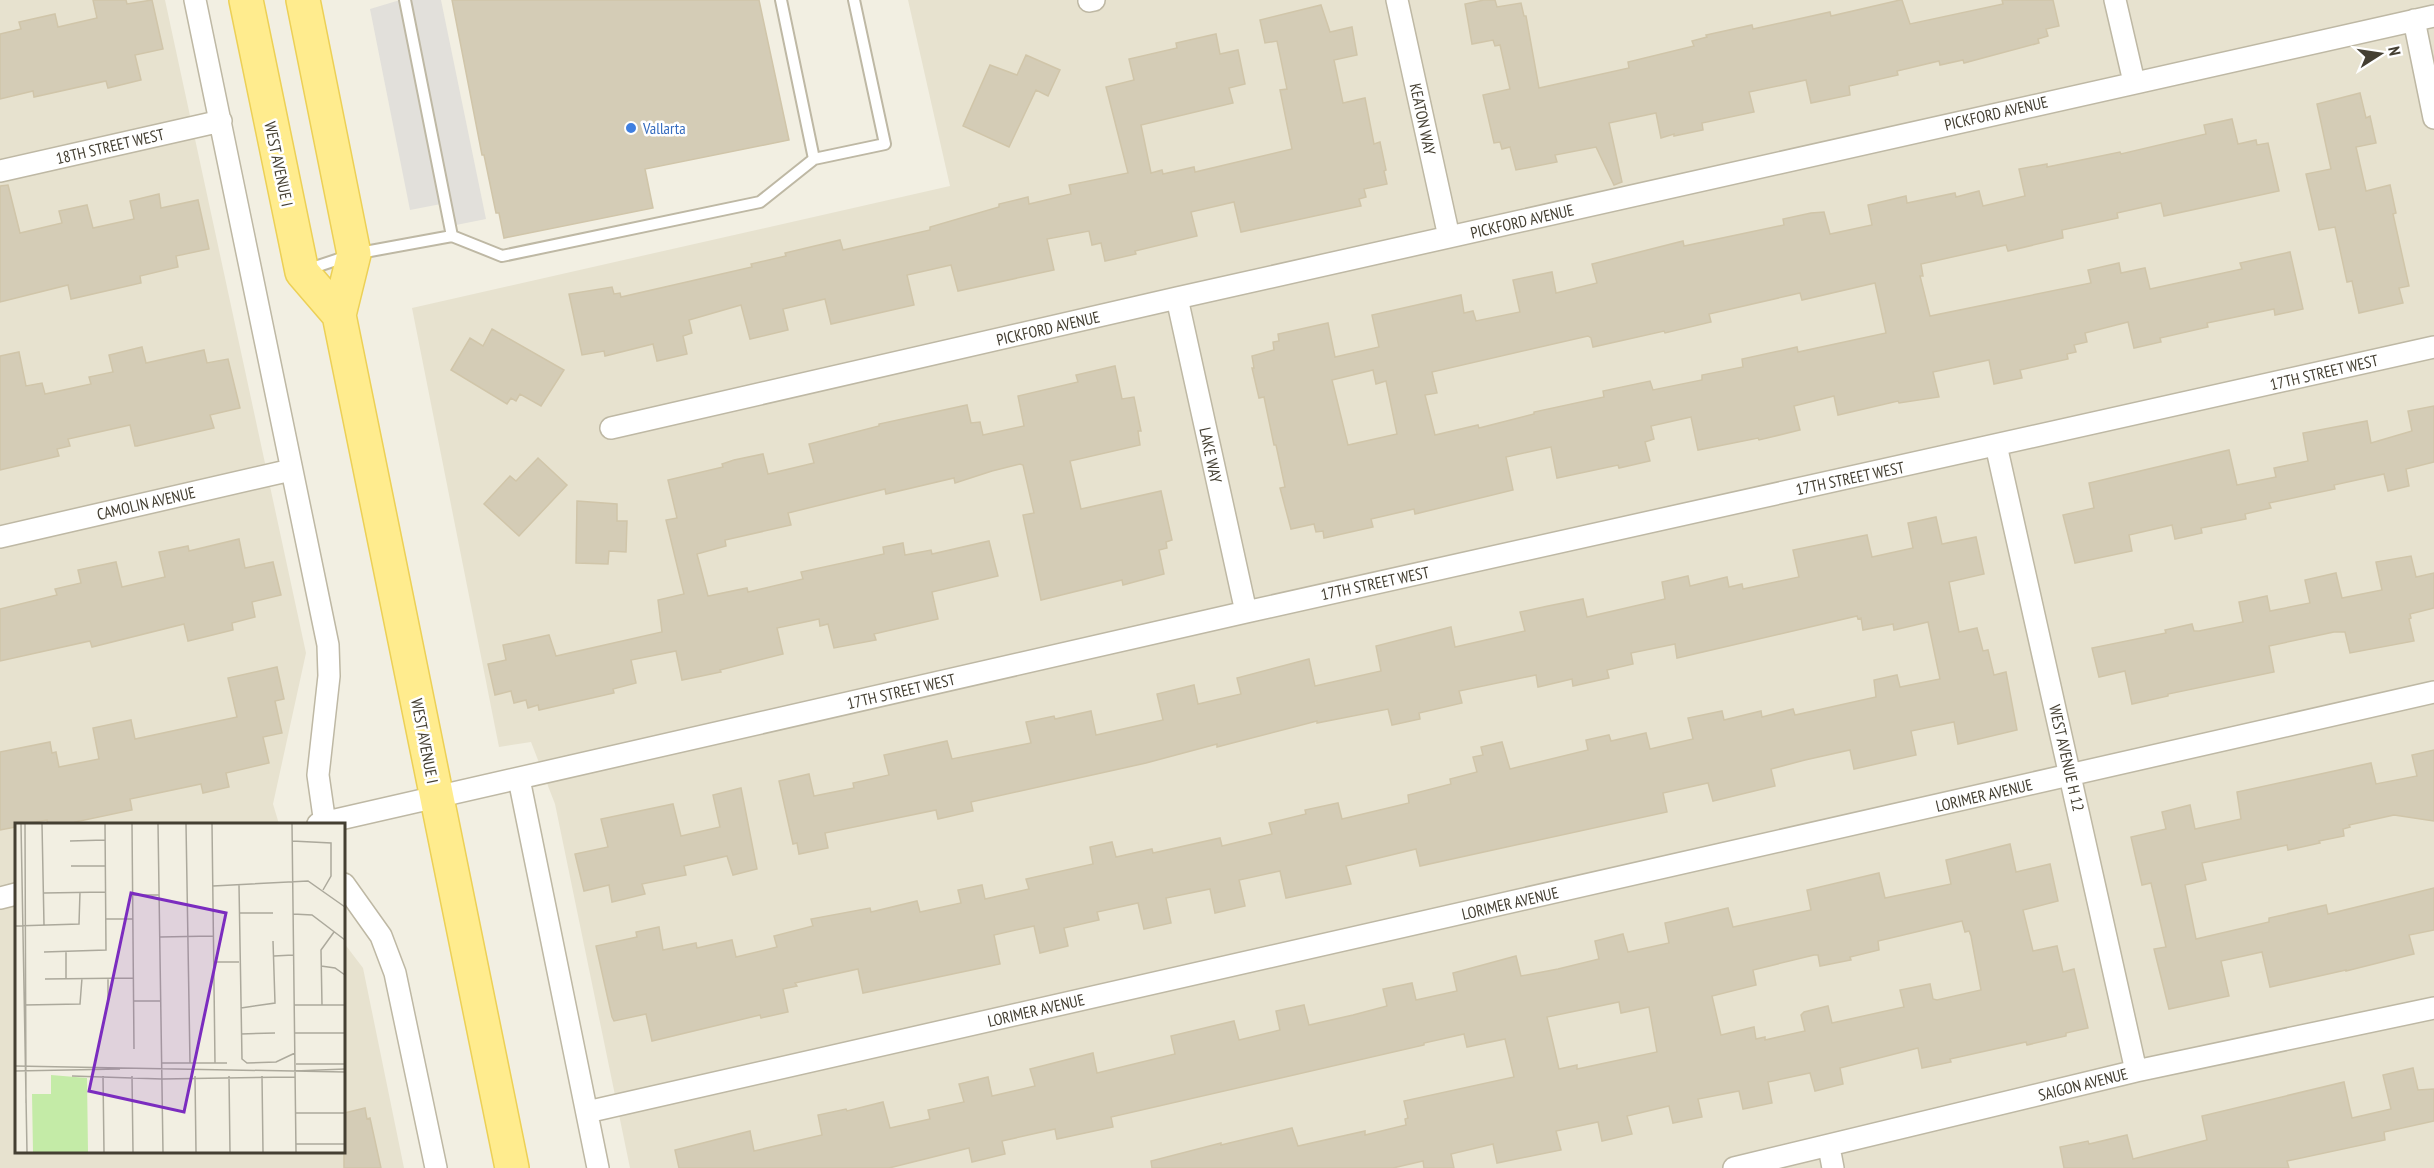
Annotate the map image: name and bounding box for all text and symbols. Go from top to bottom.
north arrow [2350,24,2410,84]
text: N [2384,45,2405,57]
street label: KEATON WAY [1406,81,1440,157]
street label: PICKFORD AVENUE [1942,91,2050,135]
place label: Vallarta [642,118,686,138]
street label: WEST AVENUE I [260,120,298,208]
marker: Vallarta [624,121,638,135]
street label: 18TH STREET WEST [54,124,166,168]
street label: PICKFORD AVENUE [1468,199,1576,243]
street label: PICKFORD AVENUE [994,306,1102,350]
street label: 17TH STREET WEST [2268,350,2380,394]
street label: LAKE WAY [1195,425,1227,485]
street label: 17TH STREET WEST [1794,457,1906,499]
street label: CAMOLIN AVENUE [95,482,197,524]
street label: 17TH STREET WEST [1319,562,1431,604]
street label: 17TH STREET WEST [845,669,957,713]
street label: WEST AVENUE I [407,697,443,785]
street label: WEST AVENUE H 12 [2045,703,2089,813]
street label: LORIMER AVENUE [1934,774,2034,816]
inset map [15,823,345,1153]
street label: LORIMER AVENUE [1460,882,1560,924]
street label: LORIMER AVENUE [986,989,1086,1031]
street label: SAIGON AVENUE [2036,1063,2130,1105]

